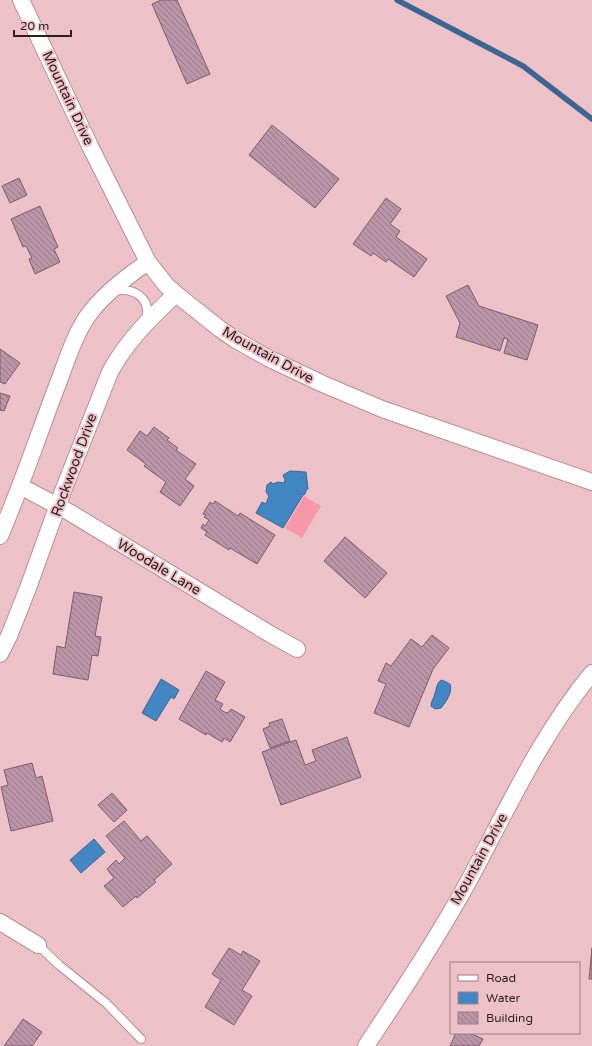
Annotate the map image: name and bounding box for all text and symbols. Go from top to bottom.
scale bar [14,12,71,38]
text: 20 m [20,19,49,33]
street label: Mountain Drive [39,48,97,148]
street label: Mountain Drive [219,323,317,387]
street label: Rockwood Drive [47,411,101,519]
street label: Woodale Lane [114,535,204,599]
street label: Mountain Drive [447,810,511,908]
legend [450,962,580,1034]
text: Road [486,971,516,985]
text: Water [486,991,521,1005]
text: Building [486,1011,533,1025]

